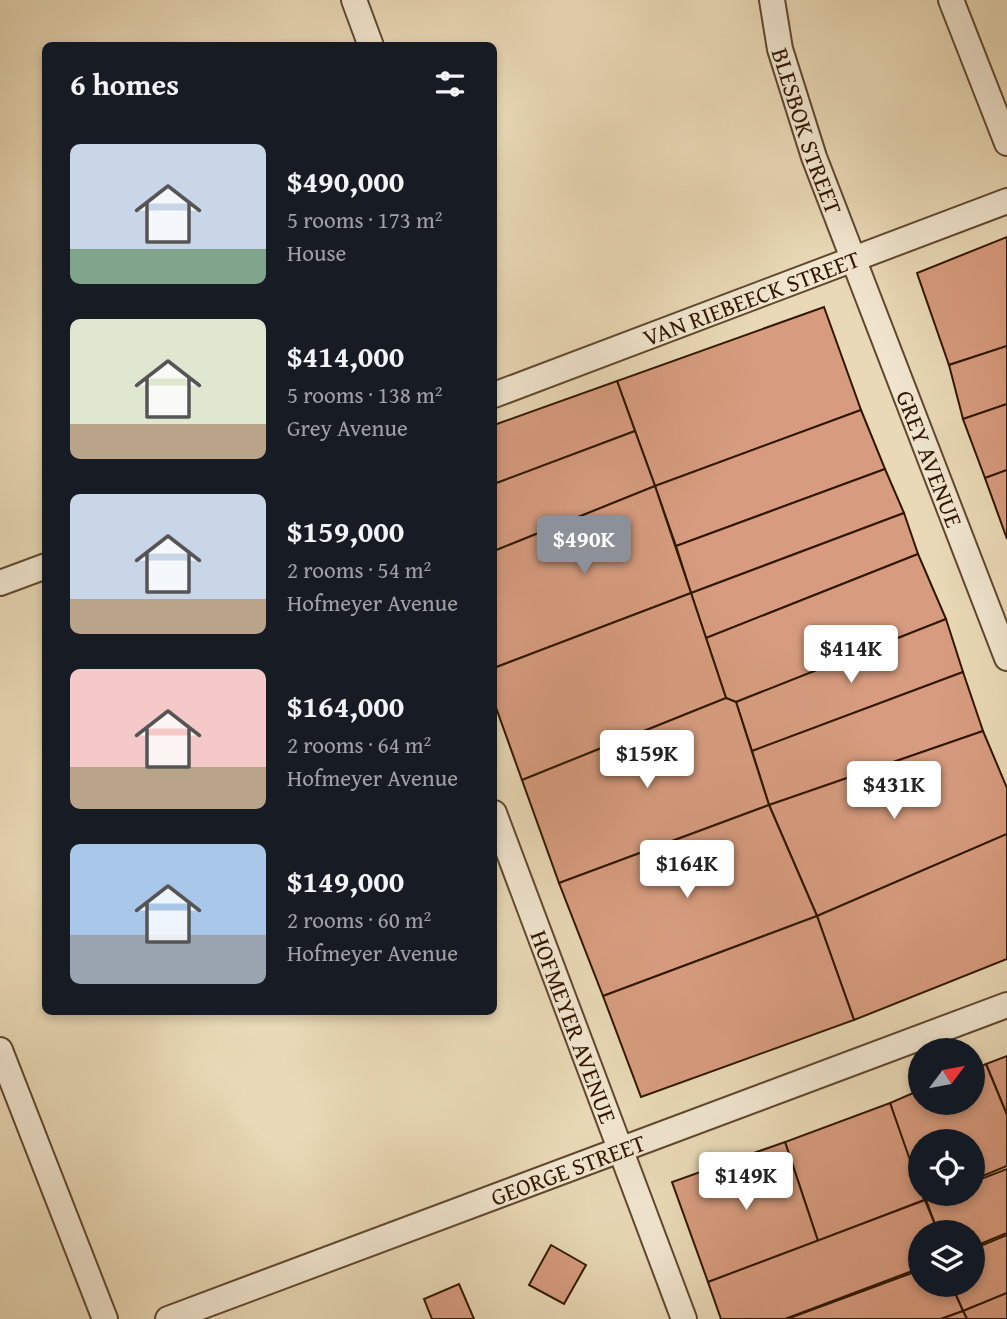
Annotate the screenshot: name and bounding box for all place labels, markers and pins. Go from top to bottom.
pin: $490K [535,516,633,576]
pin: $414K [802,626,900,685]
pin: $159K [598,730,696,790]
pin: $431K [845,762,943,821]
pin: $164K [638,841,736,900]
pin: $149K [697,1152,795,1212]

